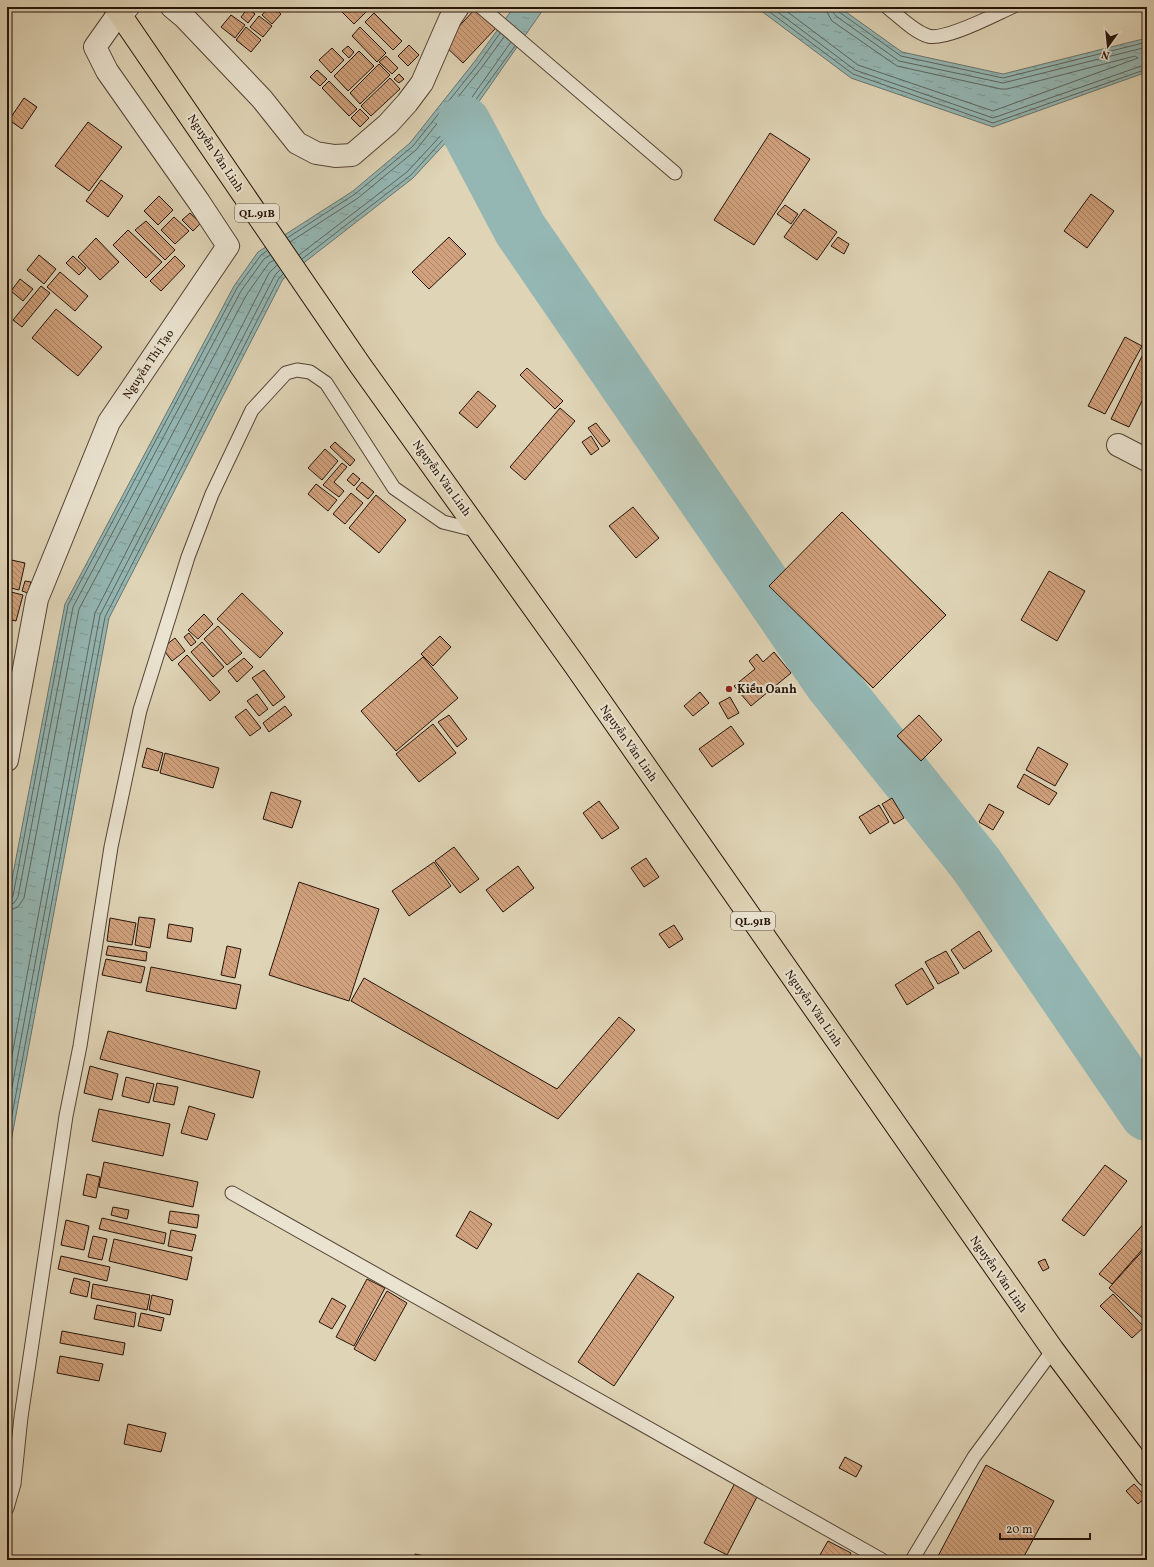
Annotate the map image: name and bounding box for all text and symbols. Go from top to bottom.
north arrow [1088,26,1128,66]
text: N [1100,46,1112,62]
street label: Nguyễn Văn Linh [183,112,247,196]
road number: QL.91B [235,204,279,222]
street label: Nguyễn Thị Tạo [120,327,178,403]
street label: Nguyễn Văn Linh [408,437,474,520]
place label: Kiều Oanh [737,682,797,698]
marker: Kiều Oanh [724,684,734,694]
street label: Nguyễn Văn Linh [596,702,661,785]
road number: QL.91B [731,912,775,930]
street label: Nguyễn Văn Linh [781,967,846,1050]
street label: Nguyễn Văn Linh [966,1233,1031,1316]
scale bar [1000,1515,1090,1541]
text: 20 m [1006,1522,1033,1538]

